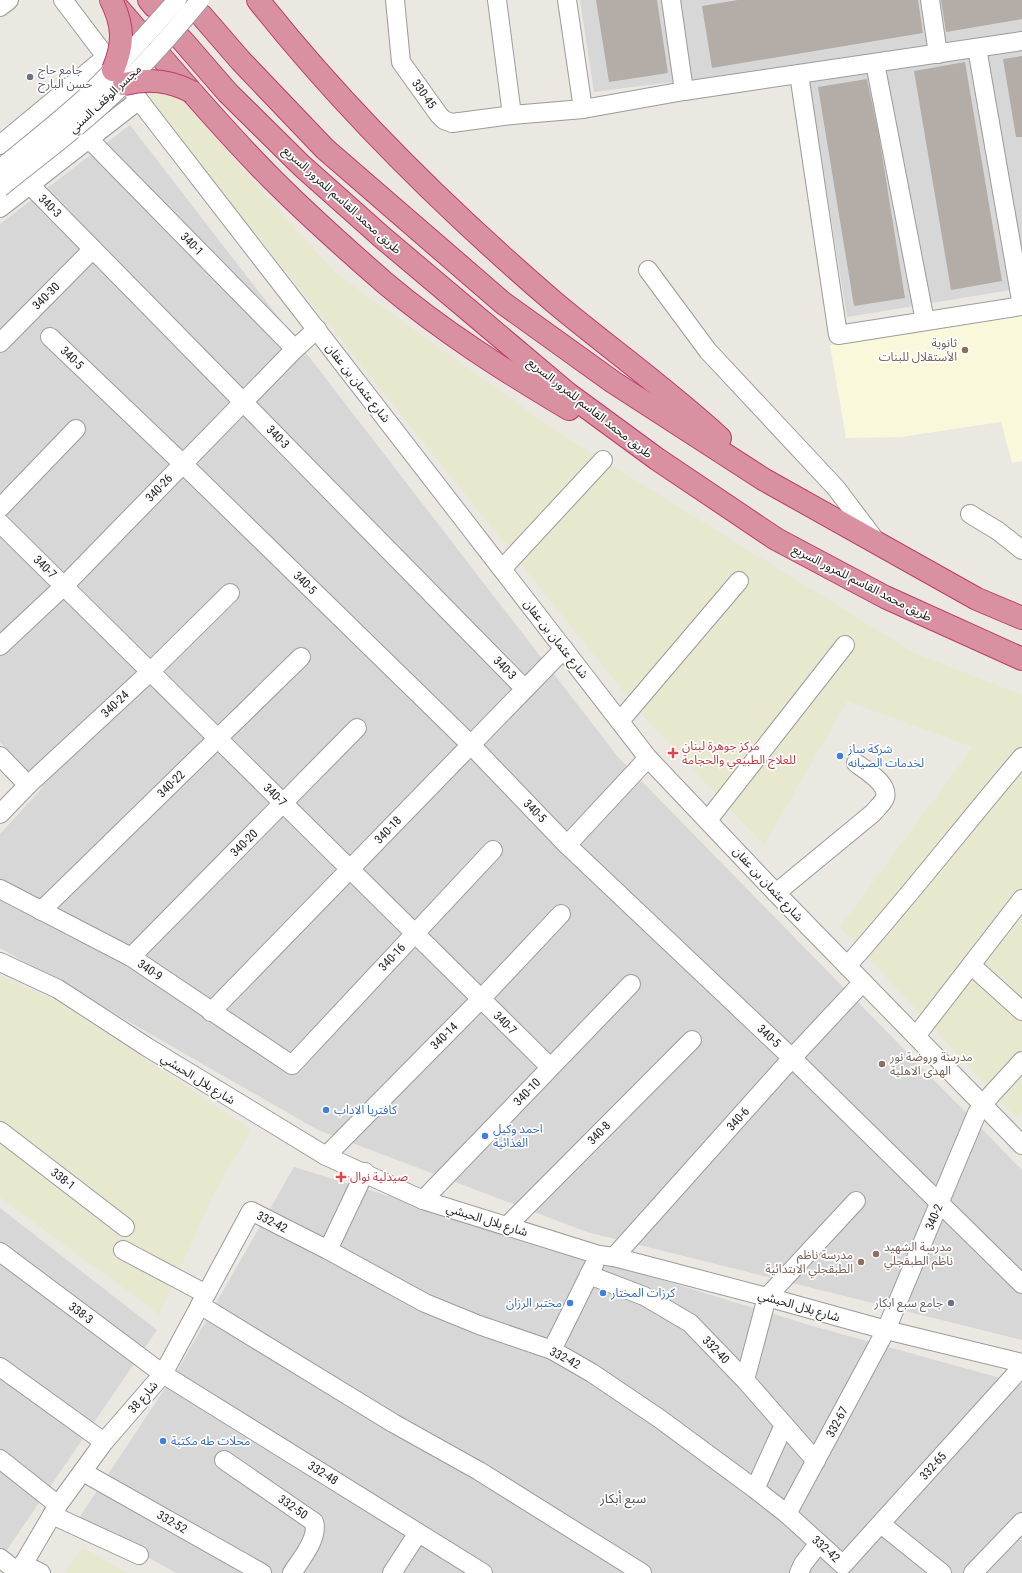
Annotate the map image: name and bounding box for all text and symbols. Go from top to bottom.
street label: مجسر الوقف السني [66,62,146,138]
place label: جامع حاج حسن البارح [38,63,92,93]
marker: جامع حاج حسن البارح [25,72,35,82]
street label: 330-45 [409,77,439,111]
street label: طريق محمد القاسم للمرور السريع [279,143,404,258]
street label: 340-3 [36,192,64,220]
street label: 340-1 [178,230,206,258]
street label: 340-30 [30,279,63,312]
place label: ثانوية الأستقلال للبنات [879,336,957,364]
street label: شارع عثمان بن عفان [321,341,393,427]
street label: 340-5 [58,344,87,372]
marker: ثانوية الأستقلال للبنات [960,345,970,355]
street label: طريق محمد القاسم للمرور السريع [524,355,655,463]
street label: 340-3 [264,423,292,452]
street label: 340-26 [143,471,175,505]
street label: طريق محمد القاسم للمرور السريع [789,542,934,626]
street label: 340-7 [31,553,59,581]
street label: 340-5 [291,569,320,597]
street label: شارع عثمان بن عفان [519,597,591,683]
street label: 340-3 [491,654,519,683]
street label: 340-24 [98,688,132,720]
place label: مركز جوهرة لبنان للعلاج الطبيعي والحجامة [682,739,796,770]
place label: شركة ساز لخدمات الصيانه [847,742,924,770]
marker: مركز جوهرة لبنان للعلاج الطبيعي والحجامة [667,747,679,759]
marker: شركة ساز لخدمات الصيانه [835,751,845,761]
street label: 340-22 [154,768,188,800]
street label: 340-7 [261,781,289,809]
street label: 340-5 [521,797,549,826]
street label: 340-18 [372,813,404,847]
street label: 340-20 [228,826,261,859]
street label: شارع عثمان بن عفان [729,844,806,925]
street label: 340-16 [376,940,408,974]
street label: 340-9 [135,957,165,983]
street label: 340-7 [491,1009,519,1037]
street label: 340-14 [428,1019,461,1052]
street label: 340-5 [754,1022,784,1050]
place label: مدرسة وروضة نور الهدى الاهلية [889,1050,973,1078]
street label: شارع بلال الحبشي [157,1051,238,1110]
marker: مدرسة وروضة نور الهدى الاهلية [877,1059,887,1069]
street label: 340-10 [511,1075,543,1109]
place label: كافتريا الاداب [334,1103,398,1117]
street label: 340-6 [724,1104,752,1134]
marker: كافتريا الاداب [321,1105,331,1115]
street label: 340-8 [585,1119,613,1147]
place label: احمد وكيل الغذائية [493,1122,543,1150]
marker: احمد وكيل الغذائية [480,1131,490,1141]
street label: 338-1 [48,1165,78,1193]
place label: صيدلية نوال [350,1170,408,1184]
marker: صيدلية نوال [335,1171,347,1183]
street label: شارع بلال الحبشي [444,1201,529,1242]
street label: 340-2 [922,1202,946,1232]
street label: 332-42 [254,1208,290,1236]
place label: مدرسة الشهيد ناظم الطبقجلي [884,1240,953,1271]
place label: مدرسة ناظم الطبقجلي الابتدائية [765,1248,853,1279]
marker: مدرسة الشهيد ناظم الطبقجلي [871,1249,881,1259]
marker: مدرسة ناظم الطبقجلي الابتدائية [856,1257,866,1267]
place label: كرزات المختار [610,1286,676,1300]
marker: كرزات المختار [598,1288,608,1298]
street label: شارع بلال الحبشي [756,1288,842,1327]
place label: مختبر الرزان [506,1296,562,1310]
place label: جامع سبع ابكار [873,1296,943,1312]
marker: مختبر الرزان [565,1298,575,1308]
marker: جامع سبع ابكار [946,1298,956,1308]
street label: 338-3 [66,1299,96,1327]
street label: 332-40 [700,1333,732,1367]
street label: 332-42 [547,1344,583,1372]
street label: شارع 38 [125,1378,162,1417]
street label: 332-67 [823,1404,851,1440]
place label: محلات طه مكتبة [171,1434,250,1448]
marker: محلات طه مكتبة [158,1436,168,1446]
street label: 332-65 [917,1449,949,1483]
street label: 332-48 [305,1458,341,1488]
district label: سبع أبكار [599,1490,646,1509]
street label: 332-50 [276,1492,310,1522]
street label: 332-52 [154,1508,190,1536]
street label: 332-42 [809,1533,843,1565]

